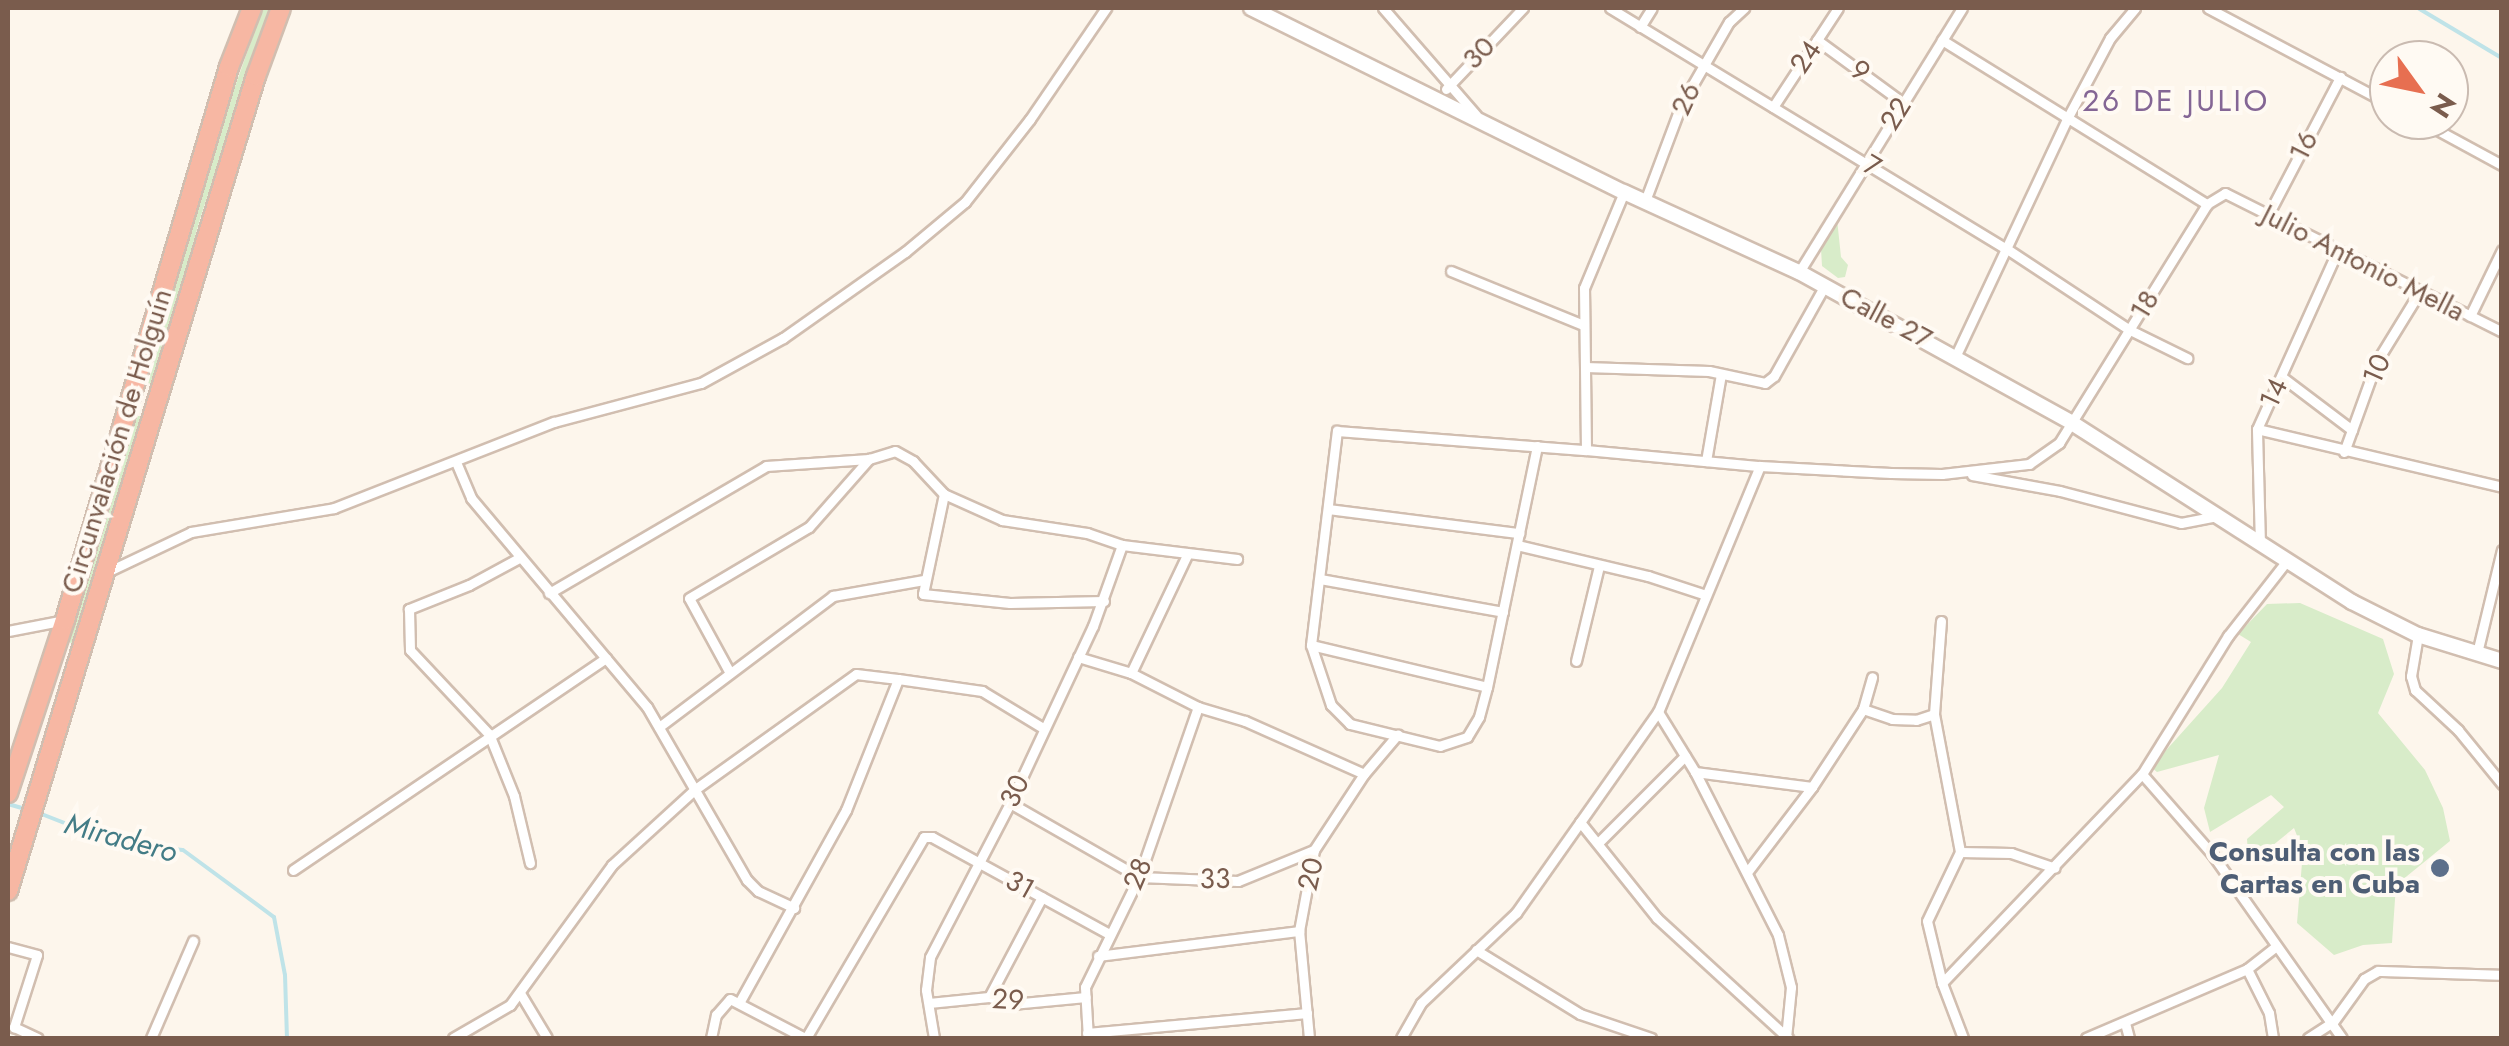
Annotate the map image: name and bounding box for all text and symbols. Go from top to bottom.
street label: 30 [1456,30,1502,76]
street label: 24 [1783,34,1829,80]
north arrow [2369,40,2469,140]
street label: 9 [1844,53,1876,89]
street label: 26 [1664,77,1708,121]
district label: 26 DE JULIO [2082,83,2270,119]
text: N [2420,85,2466,126]
street label: 22 [1873,92,1919,136]
street label: 16 [2283,126,2325,166]
street label: 7 [1857,148,1887,184]
street label: Julio Antonio Mella [2256,197,2470,329]
street label: Calle 27 [1834,280,1938,356]
street label: 18 [2123,284,2167,326]
street label: Circunvalación de Holguín [55,285,179,597]
street label: 10 [2356,349,2398,389]
street label: 14 [2253,373,2295,413]
street label: 30 [993,769,1037,813]
water label: Miradero [61,806,181,870]
place label: Consulta con las Cartas en Cuba [2209,835,2420,901]
street label: 28 [1116,853,1160,895]
street label: 20 [1291,854,1331,894]
marker: Consulta con las Cartas en Cuba [2429,857,2451,879]
street label: 33 [1199,862,1231,896]
street label: 31 [1000,864,1040,906]
street label: 29 [991,982,1025,1018]

